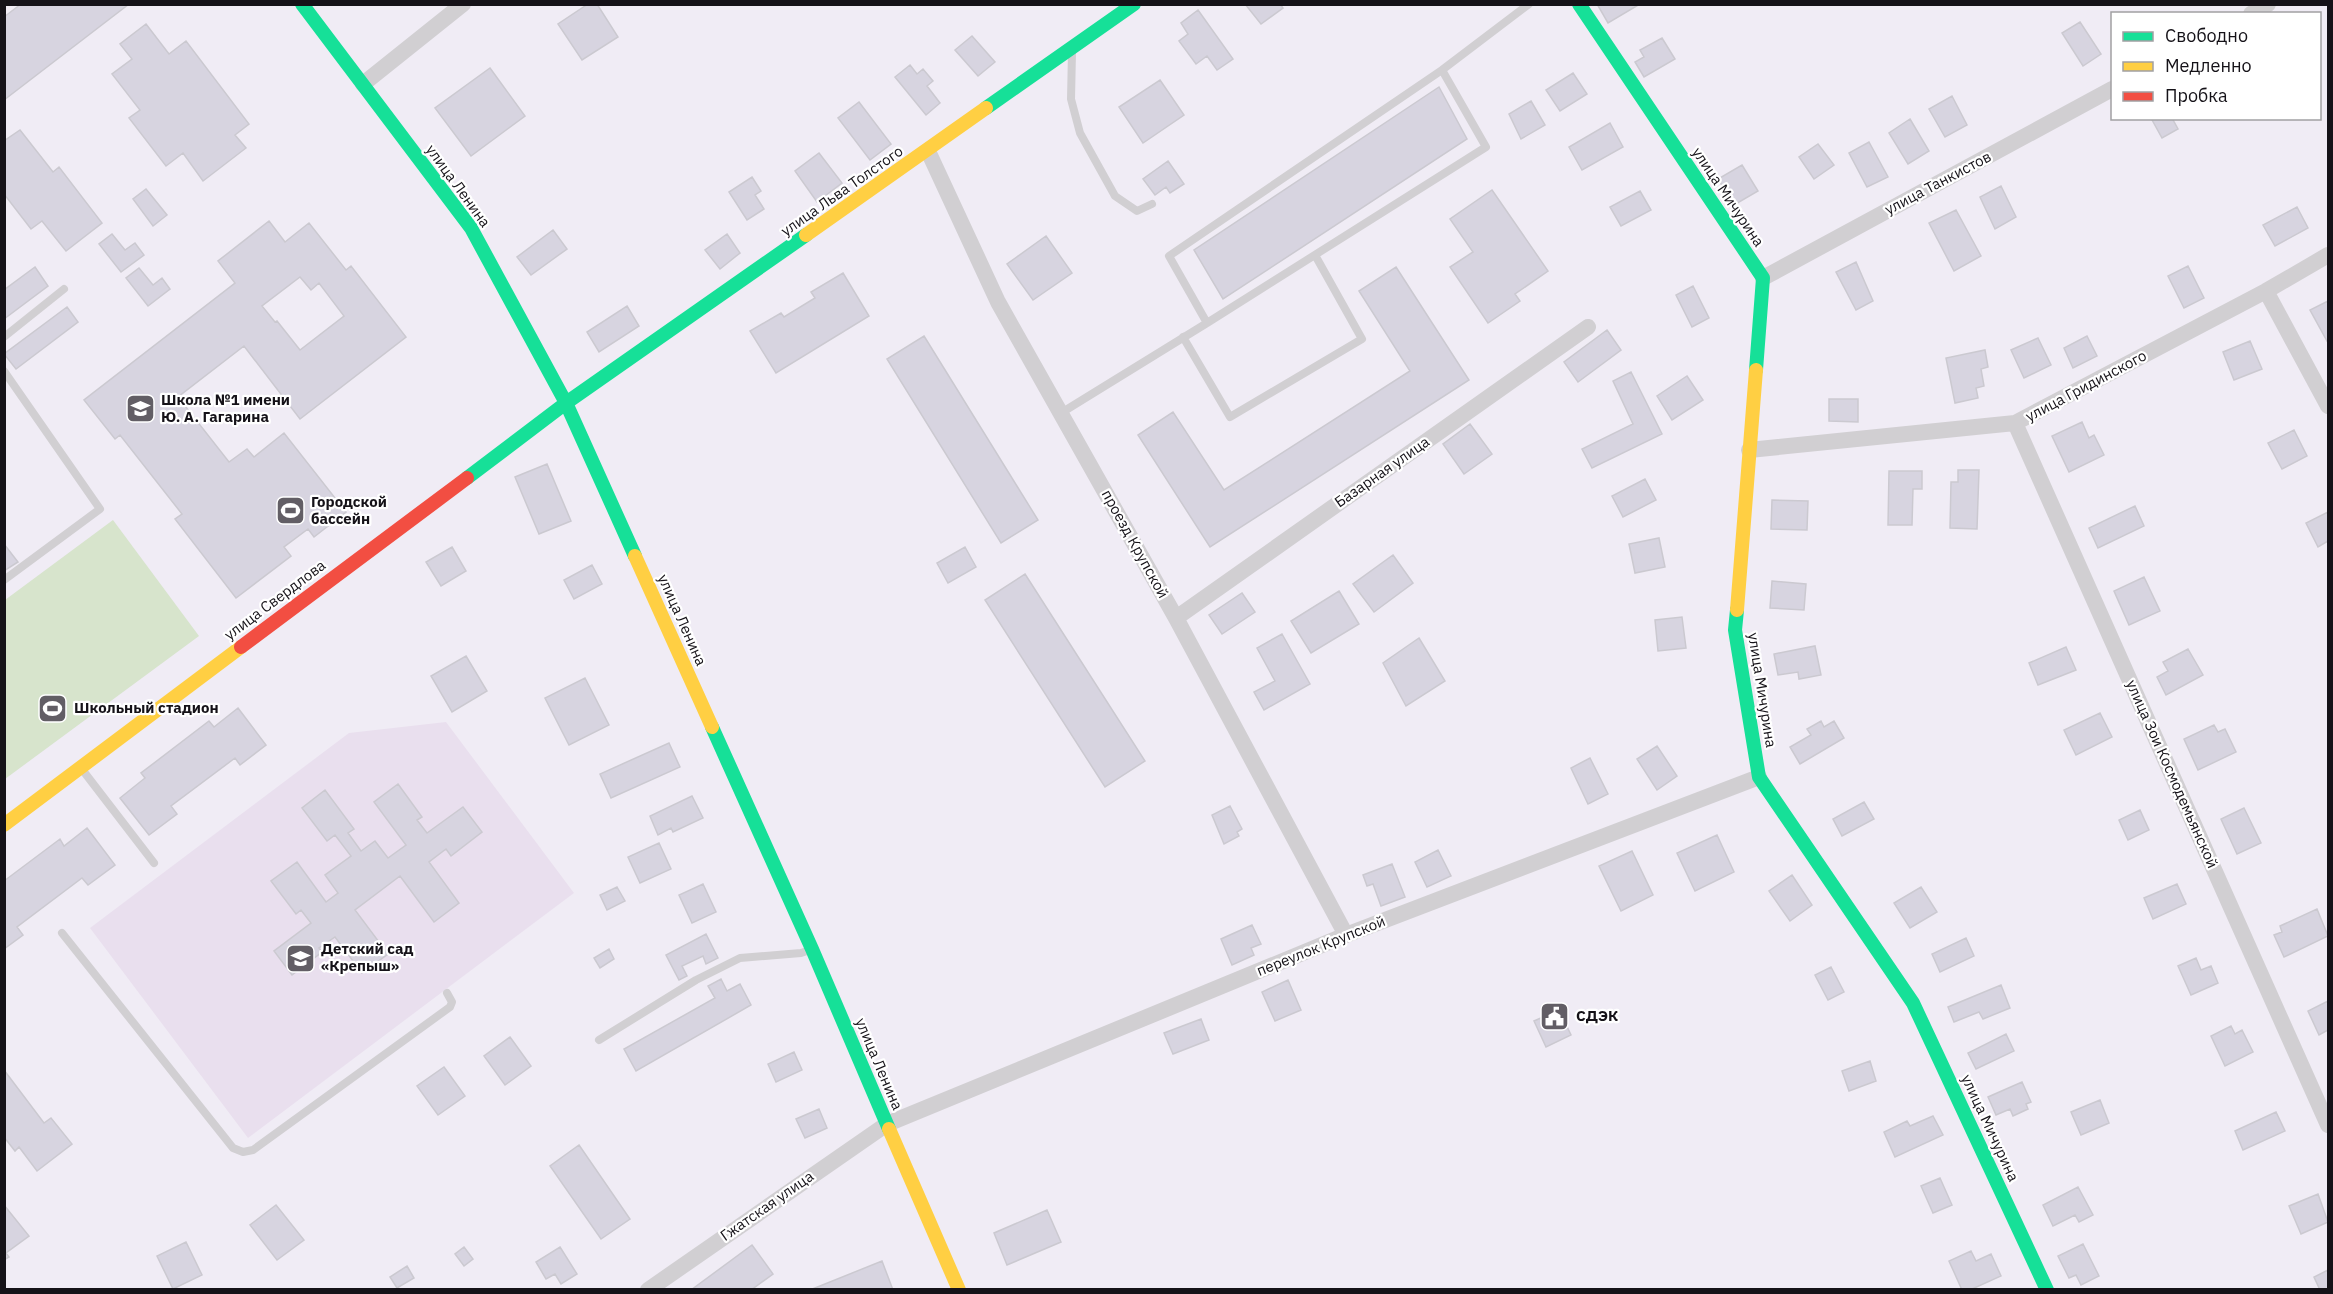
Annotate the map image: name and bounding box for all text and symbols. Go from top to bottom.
legend [2111,12,2321,120]
text: Свободно [2165,24,2248,47]
text: Медленно [2165,54,2252,77]
text: Пробка [2165,84,2228,107]
street label: улица Ленина [422,140,495,231]
street label: улица Льва Толстого [777,141,907,240]
street label: улица Мичурина [1688,143,1769,250]
street label: улица Танкистов [1881,147,1994,219]
street label: улица Гридинского [2022,346,2150,425]
place label: Школа №1 имени Ю. А. Гагарина [161,390,290,426]
school or university icon: Школа №1 имени Ю. А. Гагарина [124,393,156,425]
street label: Базарная улица [1331,432,1433,511]
street label: проезд Крупской [1098,486,1173,601]
place label: Городской бассейн [311,492,387,528]
sports icon: Городской бассейн [274,495,306,527]
street label: улица Свердлова [220,555,329,644]
street label: улица Ленина [654,571,711,668]
street label: улица Мичурина [1744,631,1781,749]
street label: улица Зои Космодемьянской [2122,677,2223,871]
sports icon: Школьный стадион [37,692,69,724]
place label: Школьный стадион [74,698,219,717]
street label: переулок Крупской [1254,911,1388,980]
place label: Детский сад «Крепыш» [321,939,414,975]
school or university icon: Детский сад «Крепыш» [284,942,316,974]
public building icon: СДЭК [1539,1000,1571,1032]
place label: СДЭК [1576,1006,1618,1025]
street label: улица Ленина [852,1015,907,1113]
street label: улица Мичурина [1957,1071,2024,1184]
street label: Гжатская улица [716,1166,817,1245]

